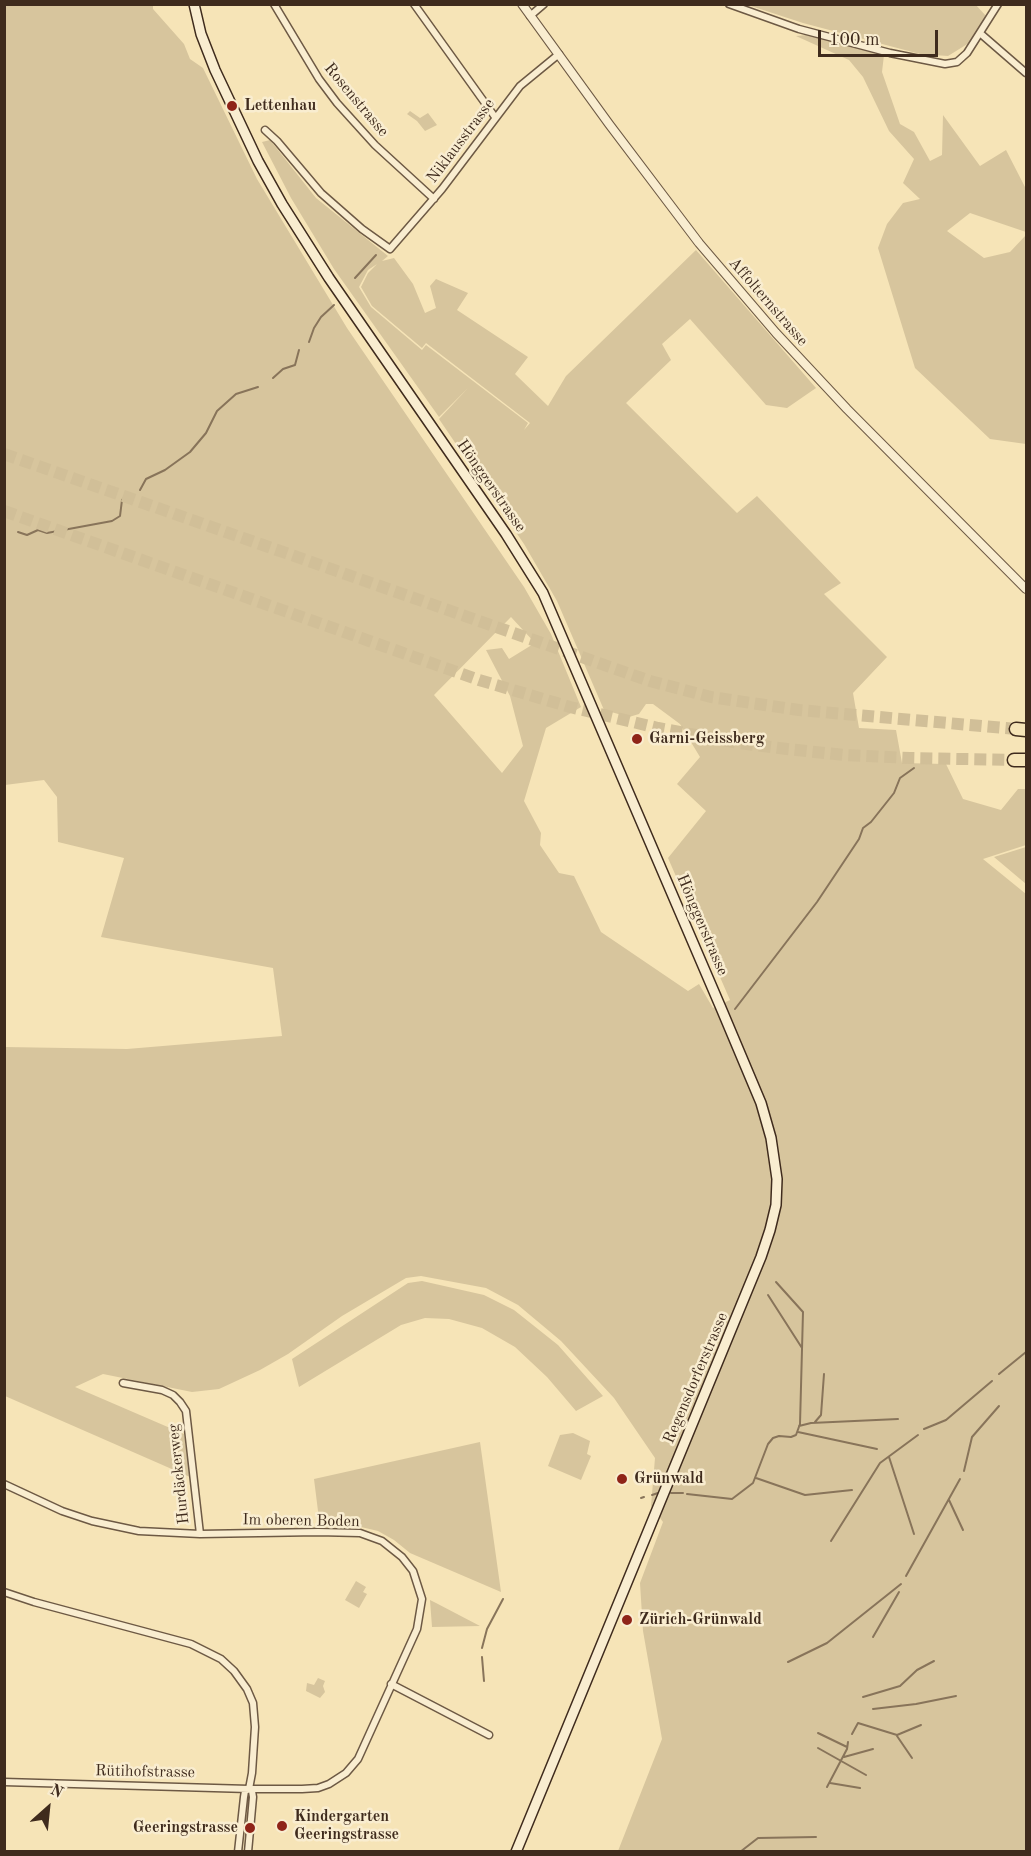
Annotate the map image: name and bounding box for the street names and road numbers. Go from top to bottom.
street label: Rosenstrasse [320,59,392,141]
street label: Niklausstrasse [423,95,499,187]
street label: Affolternstrasse [724,254,812,350]
street label: Hönggerstrasse [452,436,530,536]
street label: Hönggerstrasse [672,871,732,979]
street label: Regensdorferstrasse [660,1309,732,1447]
street label: Hurdäckerweg [164,1423,194,1525]
street label: Im oberen Boden [242,1510,360,1532]
street label: Rütihofstrasse [95,1762,195,1782]

